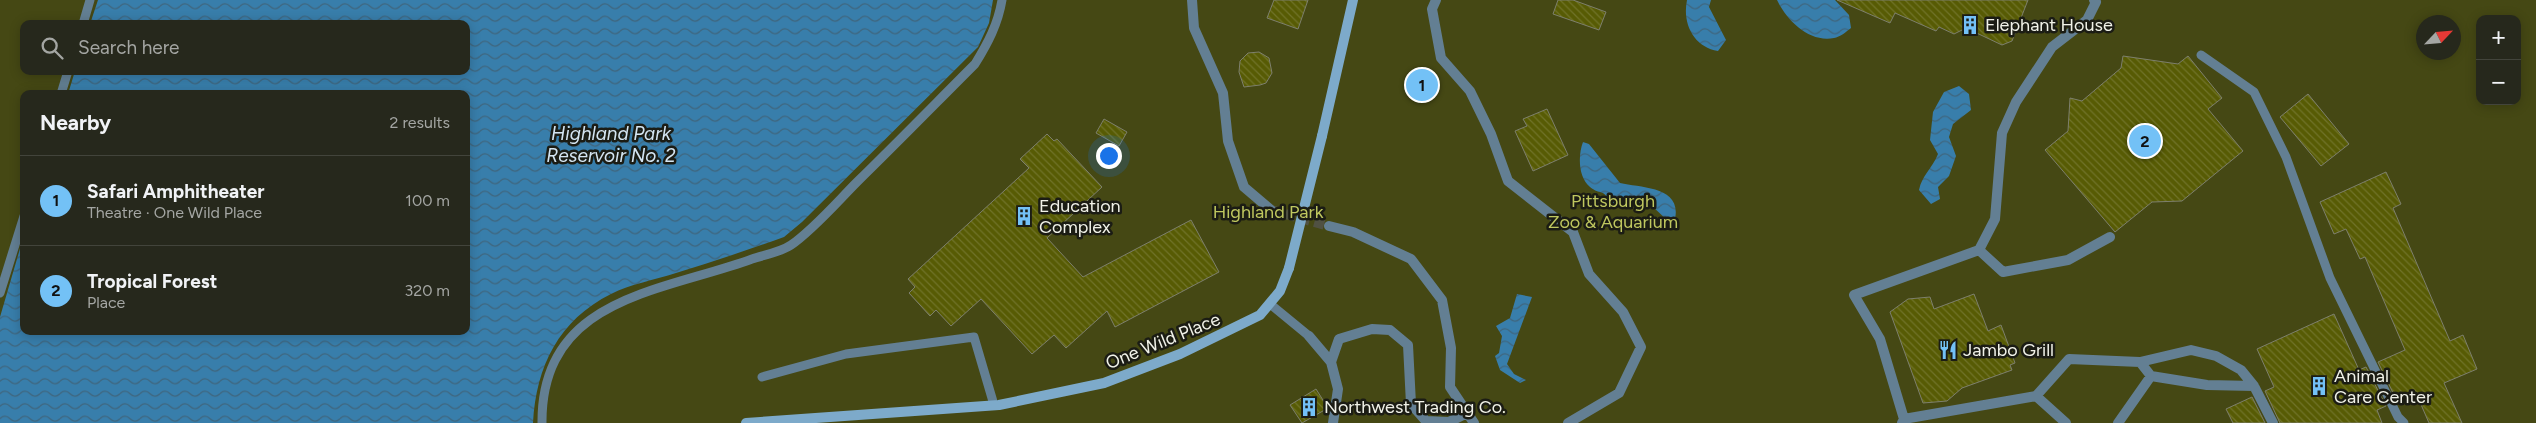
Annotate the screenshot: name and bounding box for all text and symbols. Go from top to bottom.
building icon: Elephant House [1959,14,1981,36]
place label: Elephant House [1985,14,2113,36]
north arrow [2416,15,2461,60]
map controls [2476,15,2521,105]
button: + [2476,15,2521,60]
search box [20,20,470,75]
icon: search [38,34,66,62]
text: Search here [78,36,180,59]
button: − [2476,60,2521,105]
pin: 1 [1406,66,1438,104]
text: Nearby [40,110,111,135]
text: 2 results [390,113,450,132]
water label: Highland Park Reservoir No. 2 [546,122,676,167]
pin: 2 [2129,122,2161,160]
your location [1096,143,1122,169]
text: Safari Amphitheater [87,180,264,203]
park label: Pittsburgh Zoo & Aquarium [1548,190,1678,233]
text: 1 [53,191,59,210]
text: 100 m [405,191,450,210]
place label: Education Complex [1039,195,1121,238]
park label: Highland Park [1213,201,1324,223]
text: Theatre · One Wild Place [87,203,262,222]
building icon: Education Complex [1013,205,1035,227]
text: Tropical Forest [87,270,217,293]
text: 2 [51,281,61,300]
text: 320 m [405,281,450,300]
text: Place [87,293,125,312]
street label: One Wild Place [1102,308,1224,374]
restaurant icon: Jambo Grill [1937,339,1959,361]
place label: Jambo Grill [1963,339,2054,361]
place label: Animal Care Center [2334,365,2432,408]
building icon: Animal Care Center [2308,375,2330,397]
building icon: Northwest Trading Co. [1298,396,1320,418]
place label: Northwest Trading Co. [1324,396,1506,418]

